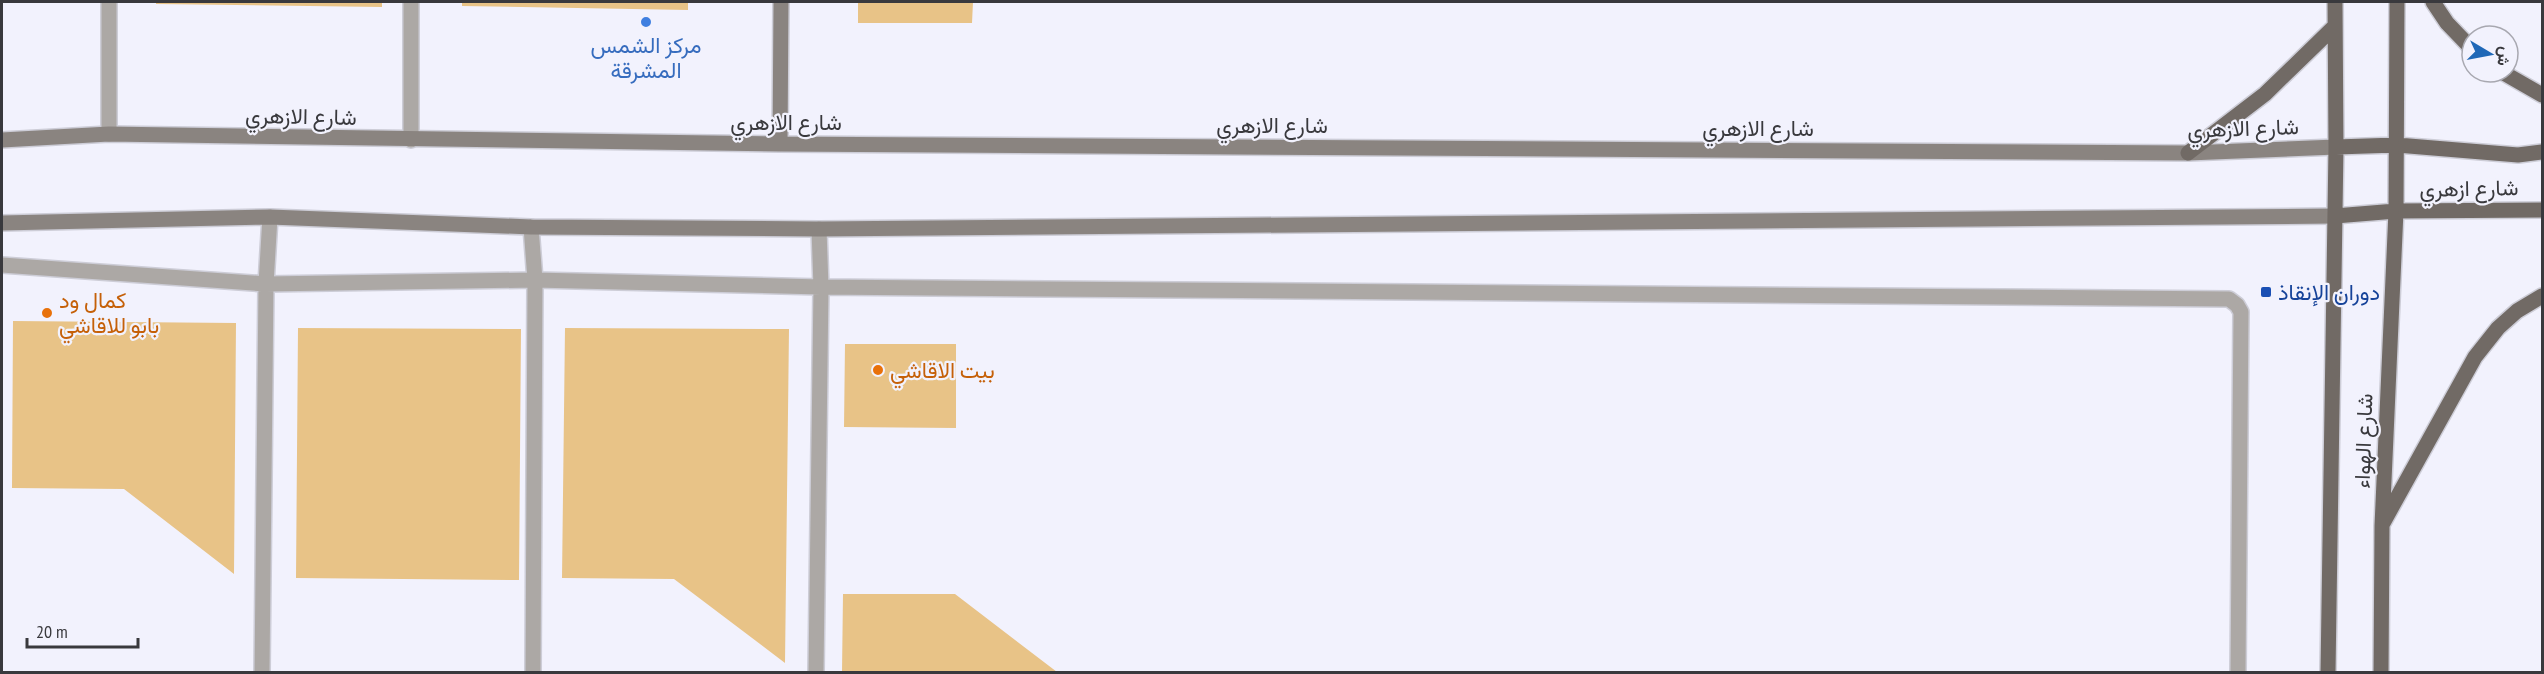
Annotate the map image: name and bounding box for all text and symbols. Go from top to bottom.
marker: مركز الشمس المشرقة [639,15,653,29]
north arrow [2460,24,2520,84]
place label: مركز الشمس المشرقة [591,31,701,84]
text: ش [2493,45,2516,68]
street label: شارع الازهري [245,101,357,136]
street label: شارع الازهري [730,108,842,141]
street label: شارع الازهري [1216,111,1328,144]
street label: شارع الازهري [2187,112,2299,149]
street label: شارع الازهري [1702,114,1814,147]
street label: شارع ازهري [2419,173,2519,208]
place label: دوران الإنقاذ [2278,278,2380,307]
marker: دوران الإنقاذ [2259,285,2273,299]
place label: كمال ود بابو للاقاشي [59,286,159,344]
marker: كمال ود بابو للاقاشي [40,306,54,320]
place label: بيت الاقاشي [890,356,995,389]
marker: بيت الاقاشي [871,363,885,377]
street label: شارع الهواء [2347,393,2380,489]
scale bar [27,611,138,649]
text: 20 m [36,620,68,643]

